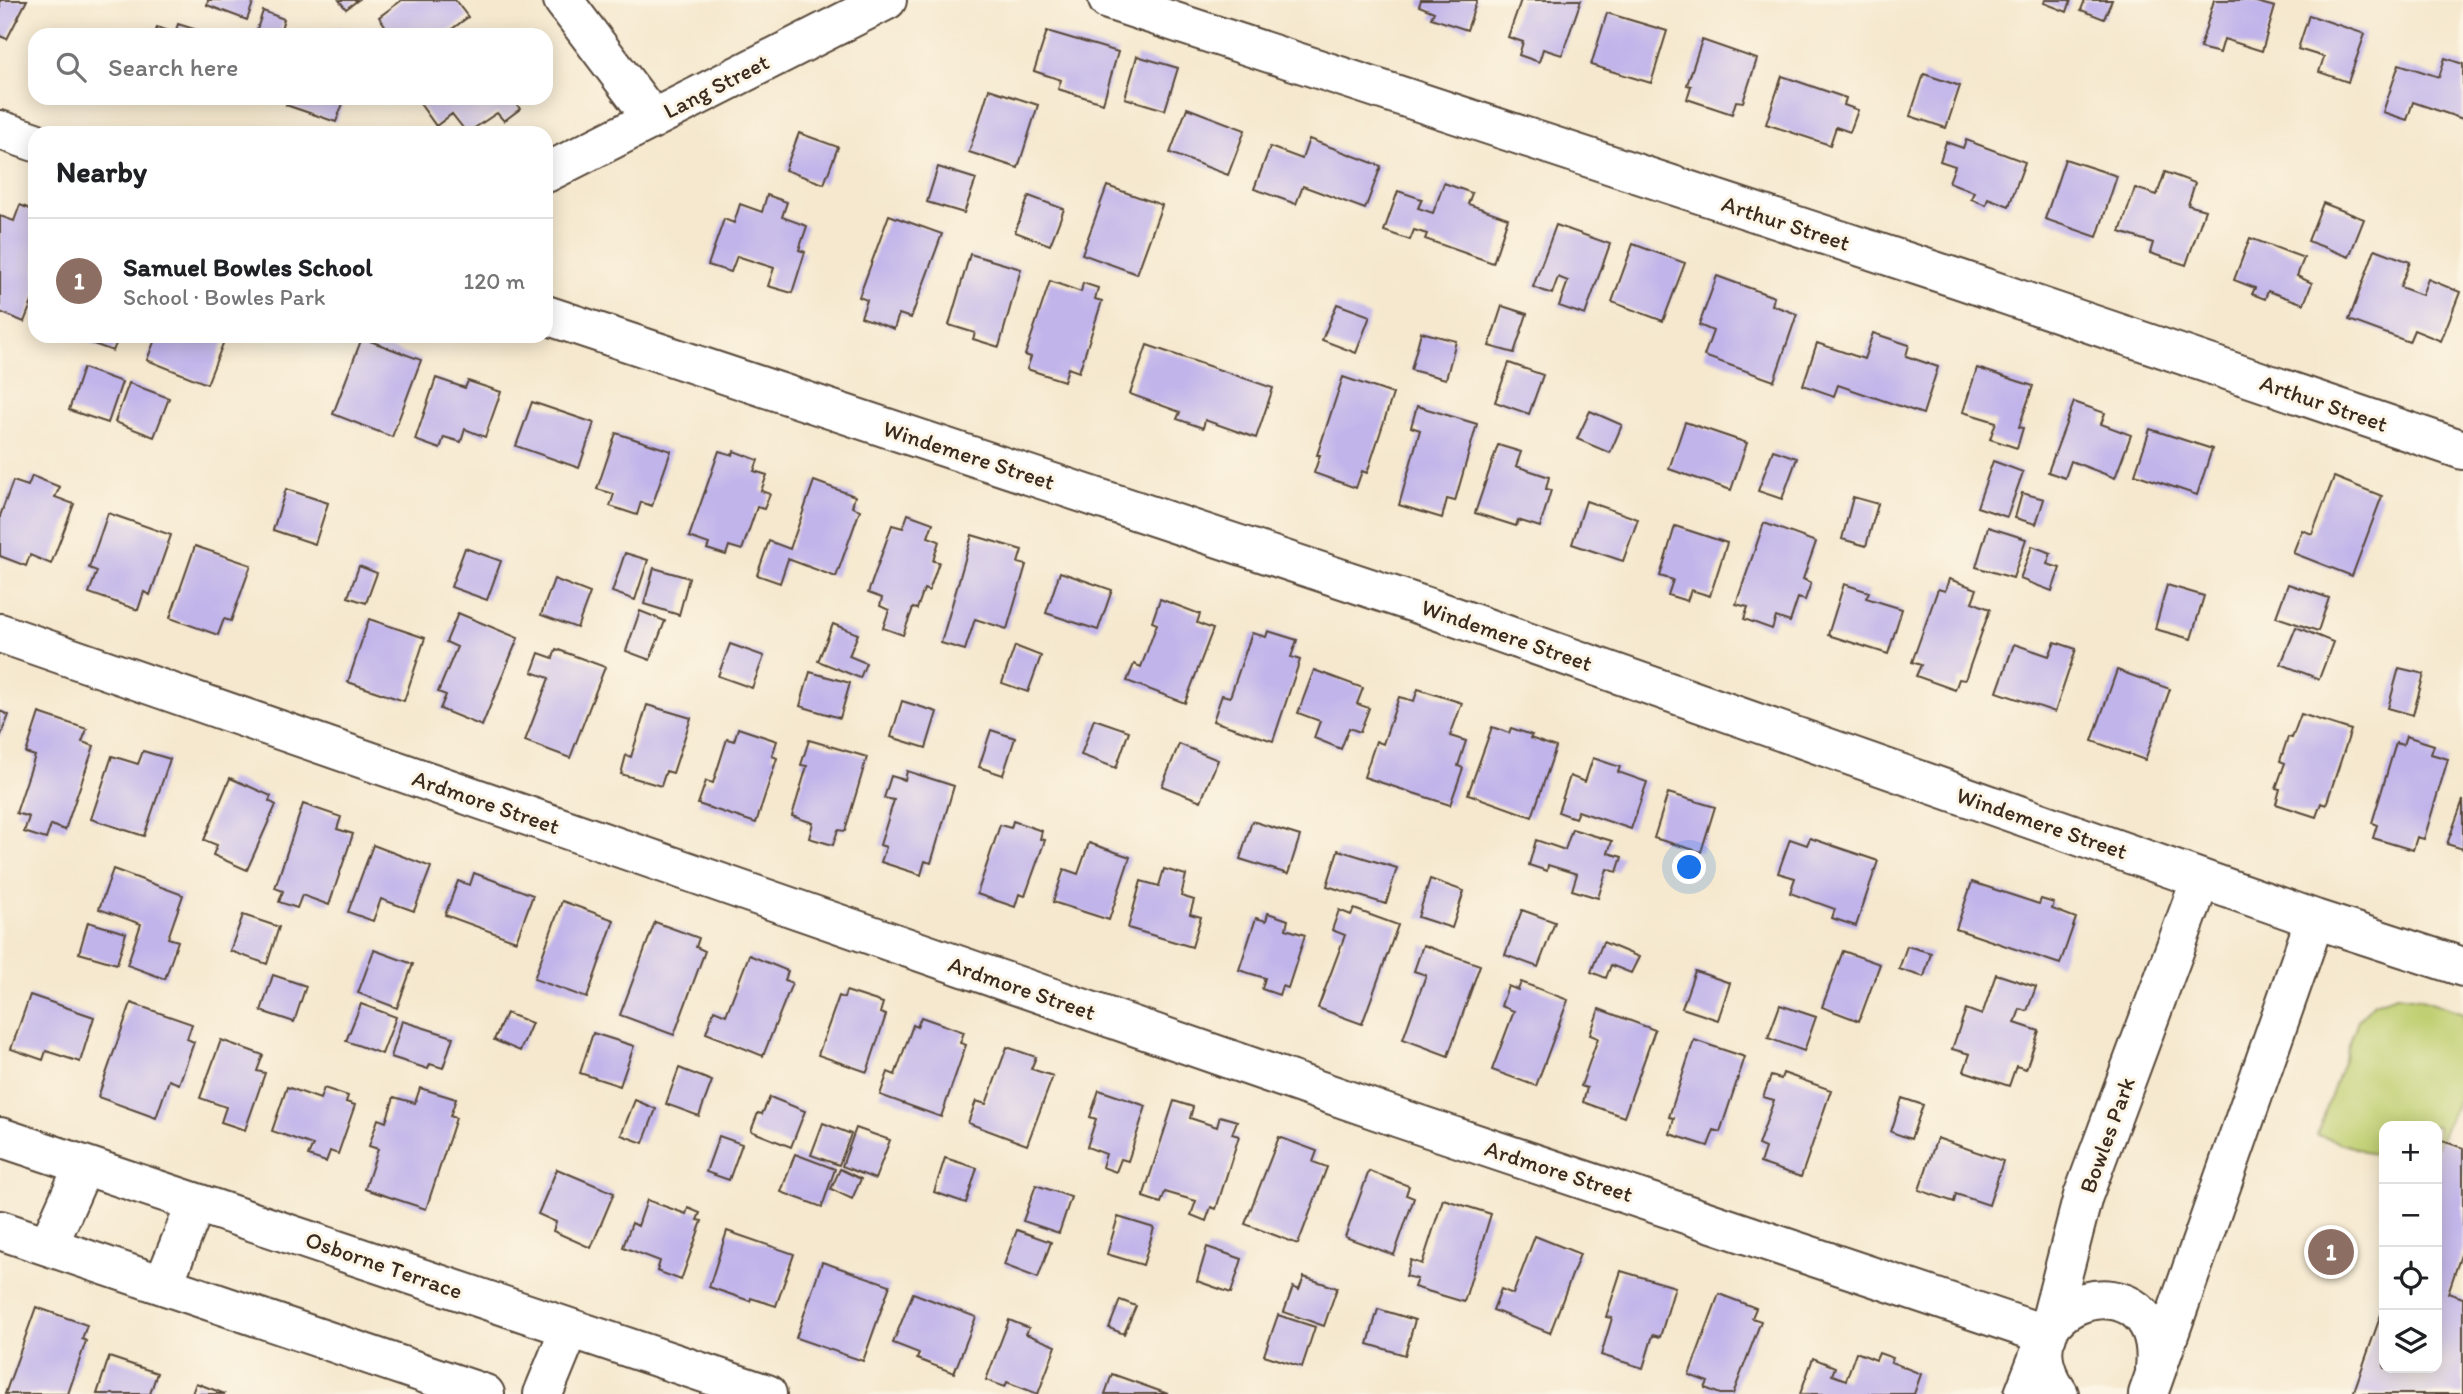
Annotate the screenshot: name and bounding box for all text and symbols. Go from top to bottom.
search box [28,28,553,105]
street label: Lang Street [659,47,774,125]
icon: search [52,48,90,86]
text: Search here [108,51,238,83]
text: Nearby [56,153,147,190]
street label: Arthur Street [1718,189,1854,257]
text: Samuel Bowles School [123,251,373,283]
text: 1 [74,267,84,295]
text: 120 m [464,267,525,295]
text: School · Bowles Park [123,283,326,311]
street label: Arthur Street [2257,368,2391,438]
street label: Windemere Street [880,414,1058,496]
street label: Windemere Street [1418,593,1596,677]
street label: Ardmore Street [409,764,563,840]
street label: Windemere Street [1953,781,2131,865]
your location [1672,850,1706,884]
street label: Ardmore Street [945,950,1099,1026]
street label: Bowles Park [2073,1073,2141,1197]
map controls [2379,1121,2442,1373]
button: + [2379,1121,2442,1184]
street label: Ardmore Street [1481,1134,1637,1208]
button: − [2379,1184,2442,1247]
street label: Osborne Terrace [302,1225,466,1305]
pin: 1 [2308,1226,2354,1278]
button: locate [2379,1247,2442,1310]
button: layers [2379,1310,2442,1373]

